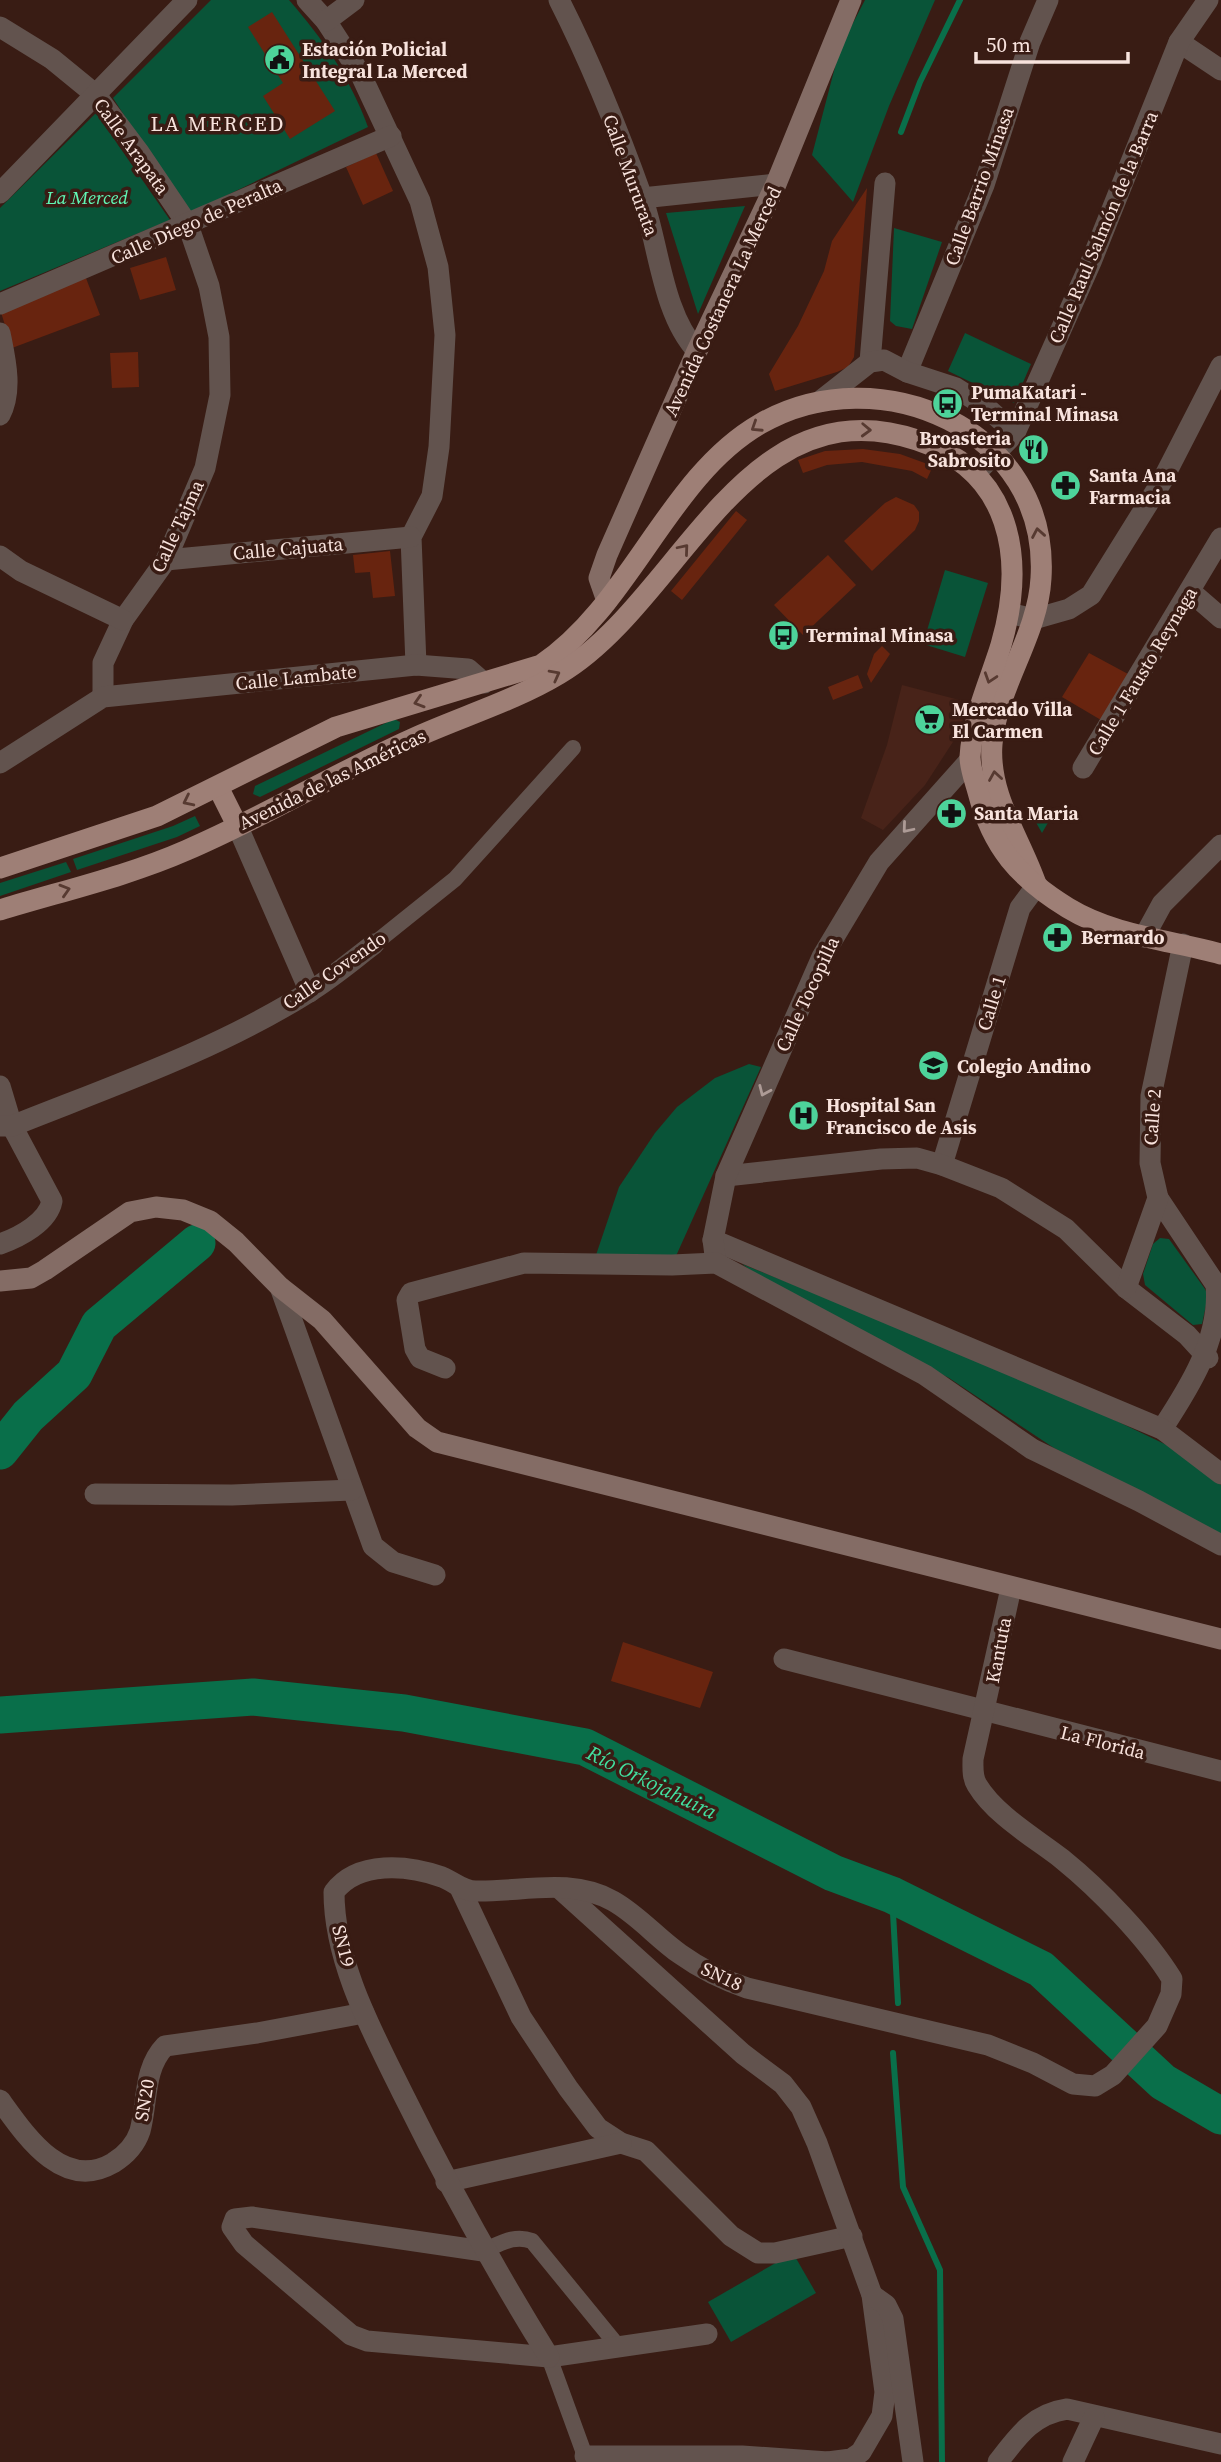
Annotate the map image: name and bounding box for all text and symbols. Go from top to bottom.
scale bar [976,21,1128,65]
text: 50 m [986,30,1031,59]
place label: Estación Policial Integral La Merced [302,36,468,84]
public building icon: Estación Policial Integral La Merced [262,43,296,77]
street label: Calle Arapata [88,92,176,200]
street label: Calle Barrio Minasa [938,103,1020,269]
street label: Calle Raul Salmón de la Barra [1042,106,1164,347]
district label: LA MERCED [150,109,286,138]
street label: Calle Mururata [597,111,665,240]
street label: Calle Diego de Peralta [106,171,286,270]
street label: Avenida Costanera La Merced [657,181,787,420]
park label: La Merced [45,184,128,210]
place label: PumaKatari - Terminal Minasa [971,379,1120,427]
bus stop icon: PumaKatari - Terminal Minasa [931,386,965,420]
one-way arrow [751,419,764,432]
one-way arrow [861,423,872,438]
place label: Broasteria Sabrosito [919,425,1012,473]
restaurant icon: Broasteria Sabrosito [1017,432,1051,466]
place label: Santa Ana Farmacia [1089,462,1177,510]
pharmacy icon: Santa Ana Farmacia [1049,469,1083,503]
street label: Calle Tajma [144,475,210,576]
one-way arrow [1031,527,1046,538]
street label: Calle Cajuata [232,530,345,566]
one-way arrow [676,545,688,558]
street label: Calle 1 Fausto Reynaga [1081,581,1203,760]
bus stop icon: Terminal Minasa [766,618,800,652]
place label: Terminal Minasa [806,622,955,648]
street label: Calle Lambate [234,658,358,696]
one-way arrow [547,670,560,684]
one-way arrow [984,672,999,684]
one-way arrow [413,694,425,709]
place label: Mercado Villa El Carmen [952,696,1073,744]
supermarket icon: Mercado Villa El Carmen [912,703,946,737]
street label: Avenida de las Américas [234,722,430,836]
one-way arrow [988,770,1003,782]
one-way arrow [183,793,195,807]
pharmacy icon: Santa Maria [934,796,968,830]
place label: Santa Maria [974,800,1079,826]
one-way arrow [903,820,915,833]
one-way arrow [59,884,71,899]
pharmacy icon: Bernardo [1041,920,1075,954]
place label: Bernardo [1081,924,1165,950]
street label: Calle Covendo [277,925,391,1015]
street label: Calle Tocopilla [769,932,845,1056]
street label: Calle 1 [970,972,1012,1034]
school or university icon: Colegio Andino [917,1049,951,1083]
place label: Colegio Andino [957,1053,1091,1079]
one-way arrow [758,1084,772,1096]
street label: Calle 2 [1137,1088,1167,1146]
place label: Hospital San Francisco de Asis [826,1092,977,1140]
hospital icon: Hospital San Francisco de Asis [786,1099,820,1133]
street label: Kantuta [979,1615,1017,1685]
street label: La Florida [1058,1719,1148,1765]
water label: Río Orkojahuira [581,1738,722,1826]
street label: SN19 [326,1922,362,1970]
street label: SN18 [697,1955,747,1997]
street label: SN20 [128,2077,160,2123]

